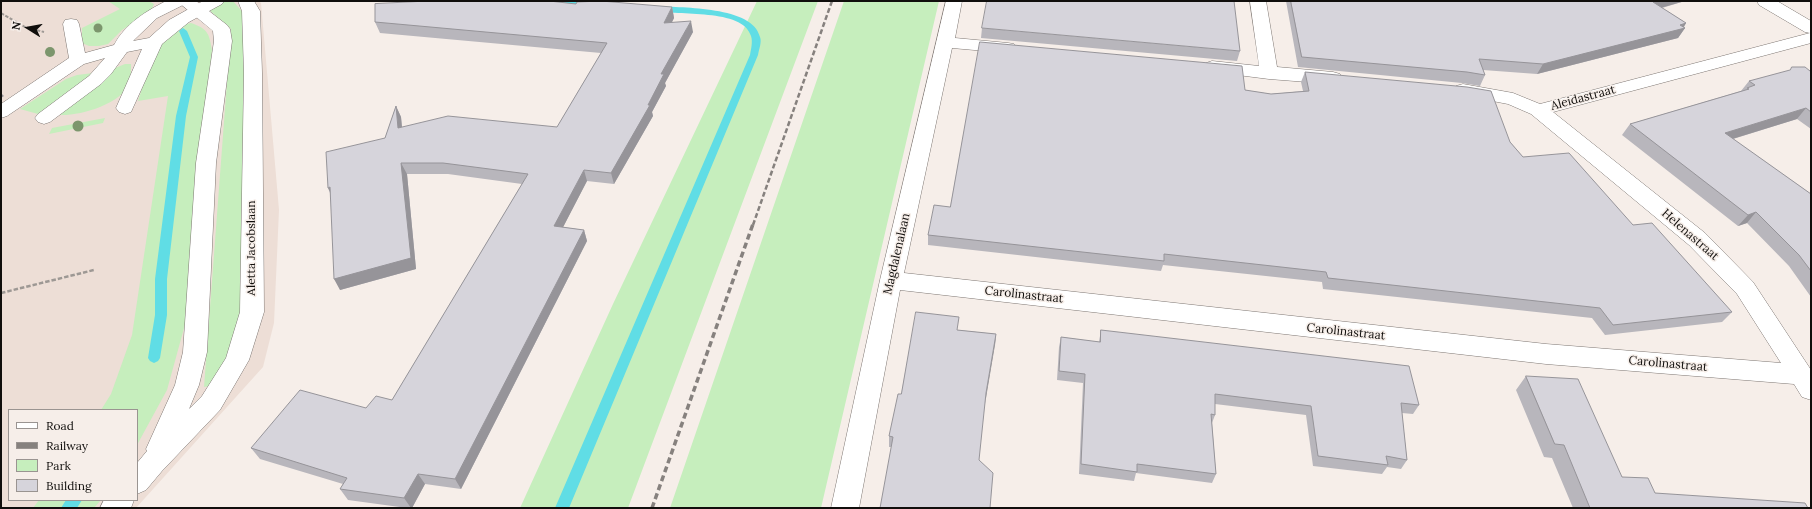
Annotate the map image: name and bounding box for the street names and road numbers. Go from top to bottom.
street label: Aleidastraat [1549,82,1617,114]
street label: Aletta Jacobslaan [245,200,259,296]
street label: Helenastraat [1658,206,1722,264]
street label: Magdalenalaan [881,212,913,296]
street label: Carolinastraat [984,284,1064,306]
street label: Carolinastraat [1306,321,1386,343]
street label: Carolinastraat [1628,353,1708,375]

